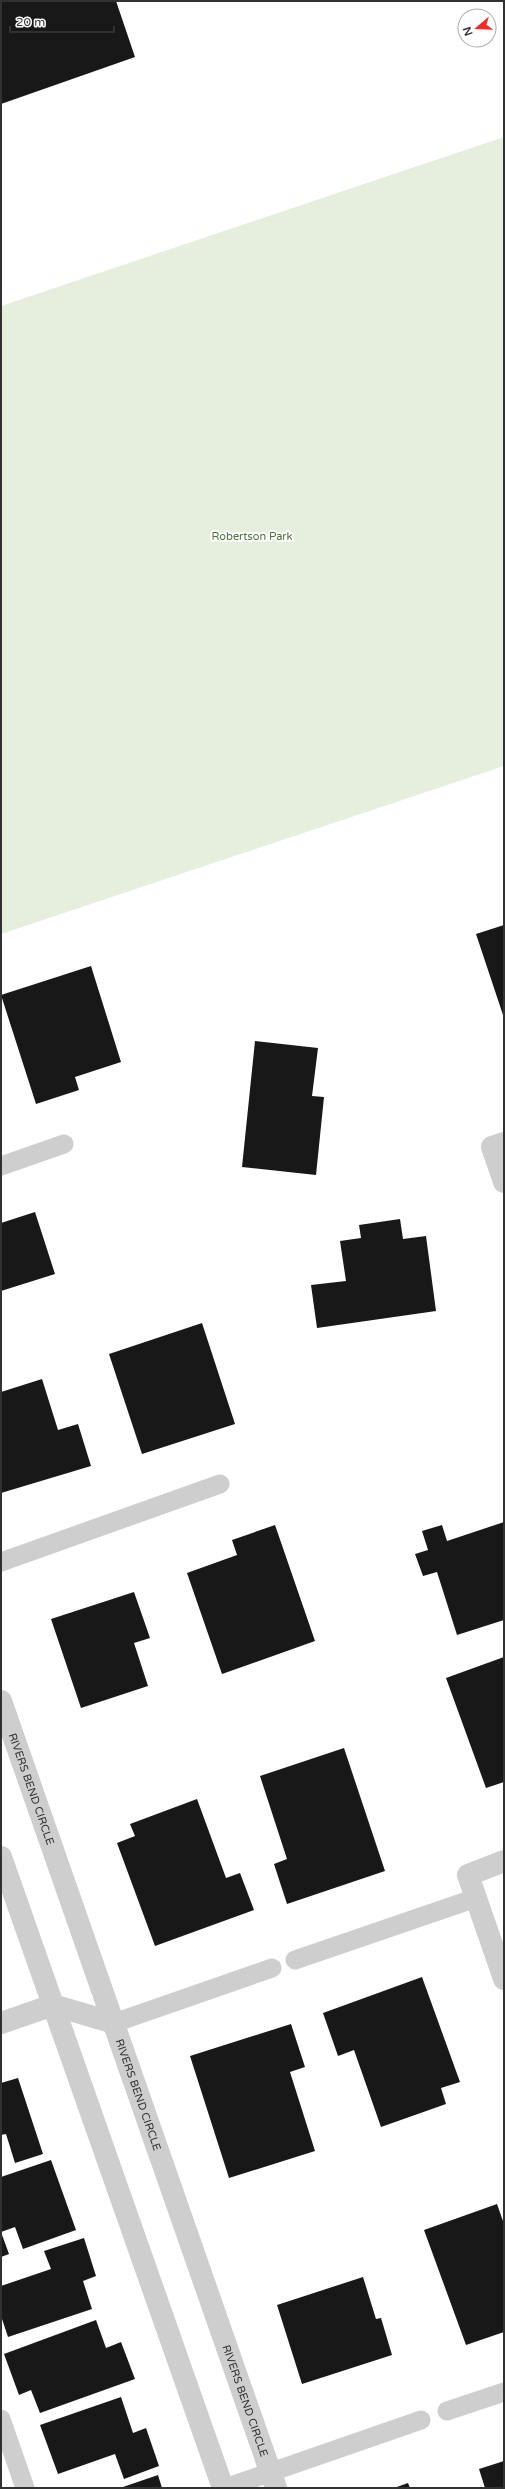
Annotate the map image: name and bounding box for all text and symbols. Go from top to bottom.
scale bar [10,8,114,34]
north arrow [457,8,497,48]
text: 20 m [16,15,45,29]
text: N [460,25,476,37]
park label: Robertson Park [211,530,293,543]
street label: RIVERS BEND CIRCLE [6,1731,57,1847]
street label: RIVERS BEND CIRCLE [113,2037,164,2152]
street label: RIVERS BEND CIRCLE [219,2343,270,2458]

